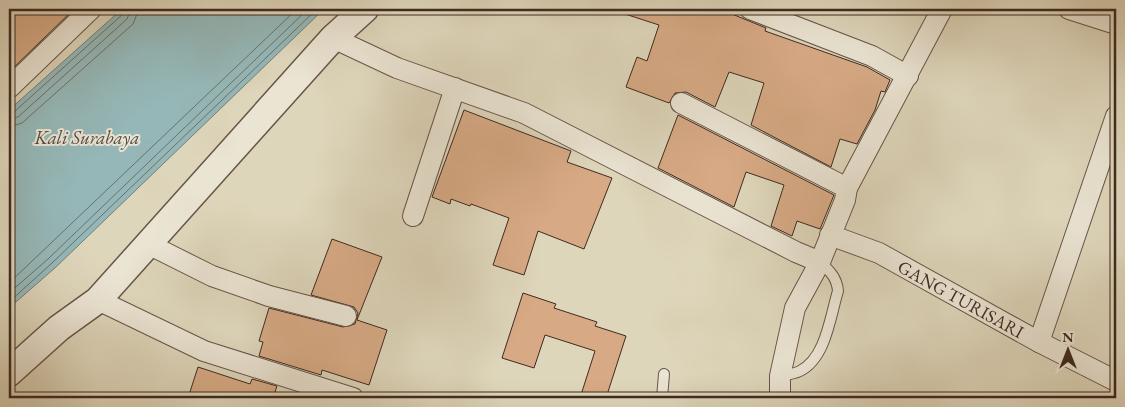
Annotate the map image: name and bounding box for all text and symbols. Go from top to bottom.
water label: Kali Surabaya [33,125,140,150]
street label: GANG TURISARI [894,255,1028,343]
north arrow [1042,324,1092,374]
text: N [1062,328,1074,346]

